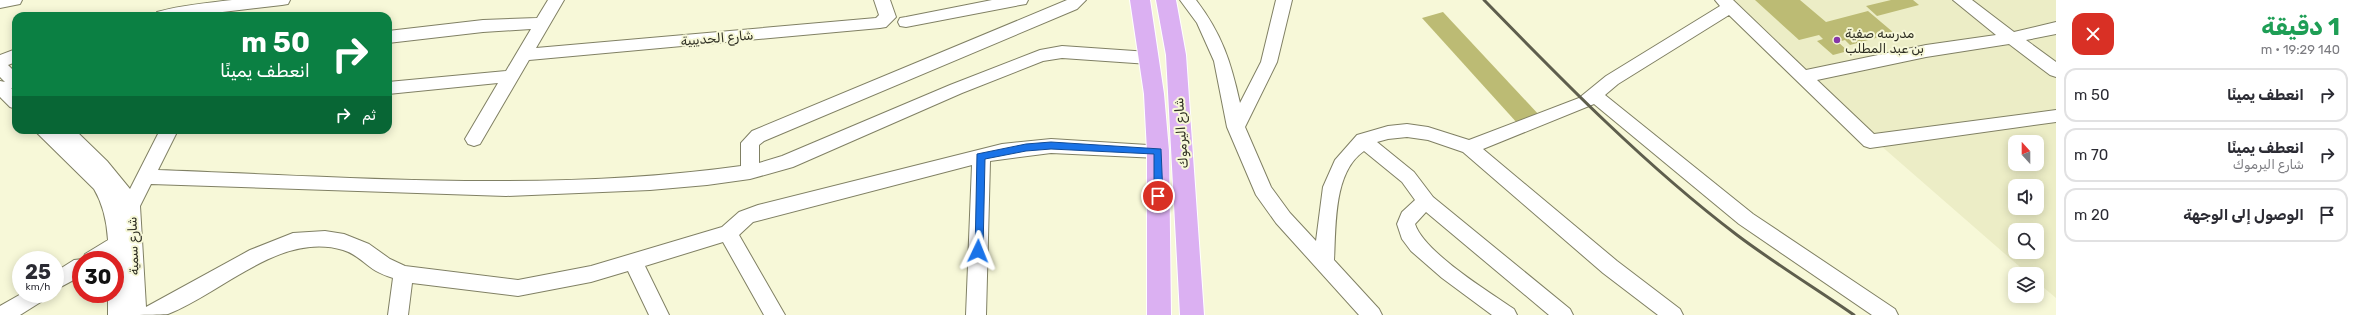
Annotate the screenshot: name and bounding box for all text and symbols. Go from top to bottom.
button: close [2072,13,2114,55]
text: 1 دقيقة [2261,13,2340,41]
text: 50 m [241,26,310,59]
place label: مدرسه صفية بن عبد المطلب [1845,26,1924,56]
street label: شارع الحديبية [680,27,754,51]
icon: right [324,28,376,80]
marker: مدرسه صفية بن عبد المطلب [1832,35,1842,45]
text: 140 m · 19:29 [2261,42,2340,57]
text: انعطف يمينًا [220,60,310,82]
icon: right [2316,84,2338,106]
text: 50 m [2074,86,2109,104]
text: انعطف يمينًا [2227,86,2304,104]
street label: شارع اليرموك [1171,97,1193,169]
icon: right [332,104,354,126]
text: ثم [362,106,376,124]
north arrow [2008,135,2044,171]
map controls [2008,135,2044,303]
text: انعطف يمينًا [2227,139,2304,157]
icon: right [2316,144,2338,166]
text: 70 m [2074,146,2108,164]
text: شارع اليرموك [2233,157,2304,172]
pin [1141,179,1175,213]
button: sound [2008,179,2044,215]
icon: arrive [1147,185,1169,207]
icon: arrive [2316,204,2338,226]
text: 20 m [2074,206,2109,224]
text: الوصول إلى الوجهة [2183,206,2304,224]
street label: شارع سمية [124,216,144,276]
button: search [2008,223,2044,259]
position arrow [957,230,999,272]
speed limit sign: 30 [72,251,124,303]
text: 25 [25,260,51,284]
button: layers [2008,267,2044,303]
text: km/h [26,281,50,293]

